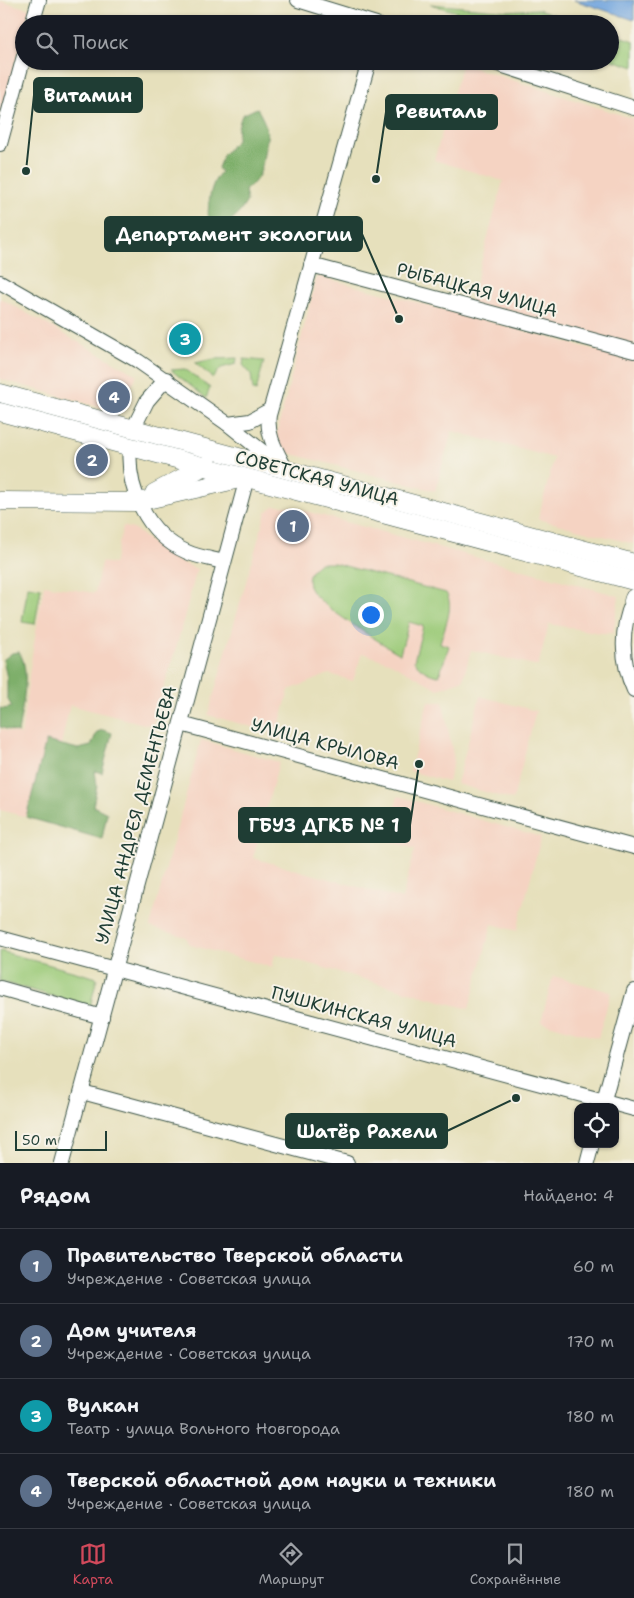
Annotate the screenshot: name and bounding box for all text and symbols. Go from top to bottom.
search box [15,15,619,70]
icon: search [33,29,61,57]
text: Поиск [73,30,128,55]
callout: Витамин [34,78,142,112]
text: Витамин [44,83,132,108]
callout: Ревиталь [386,95,497,129]
text: Ревиталь [395,99,487,124]
callout: Департамент экологии [105,217,362,251]
text: Департамент экологии [116,222,352,247]
street label: РЫБАЦКАЯ УЛИЦА [394,257,560,323]
pin: 3 [169,320,201,358]
pin: 4 [98,378,130,416]
pin: 2 [76,441,108,479]
street label: СОВЕТСКАЯ УЛИЦА [232,445,402,511]
pin: 1 [277,507,309,545]
your location [358,602,384,628]
street label: УЛИЦА АНДРЕЯ ДЕМЕНТЬЕВА [90,683,182,947]
street label: УЛИЦА КРЫЛОВА [248,713,402,775]
callout: ГБУЗ ДГКБ № 1 [239,808,410,842]
text: ГБУЗ ДГКБ № 1 [248,813,400,838]
street label: ПУШКИНСКАЯ УЛИЦА [269,981,459,1053]
map controls [574,1103,619,1148]
button: locate [574,1103,619,1148]
callout: Шатёр Рахели [286,1114,447,1148]
text: Шатёр Рахели [296,1119,438,1144]
scale bar [15,1128,108,1151]
text: 50 m [22,1131,57,1149]
text: Рядом [20,1182,90,1210]
text: Найдено: 4 [523,1185,614,1206]
text: Правительство Тверской области [67,1243,403,1268]
text: 1 [32,1256,40,1277]
text: 60 m [573,1256,614,1277]
text: Учреждение · Советская улица [67,1268,311,1289]
text: Дом учителя [67,1318,196,1343]
text: 2 [30,1331,42,1352]
text: 170 m [567,1331,614,1352]
text: Учреждение · Советская улица [67,1343,311,1364]
text: Вулкан [67,1393,139,1418]
text: 3 [30,1406,42,1427]
text: 180 m [566,1406,614,1427]
text: Театр · улица Вольного Новгорода [67,1418,340,1439]
text: Тверской областной дом науки и техники [67,1468,496,1493]
text: 4 [30,1481,42,1502]
text: 180 m [566,1481,614,1502]
text: Учреждение · Советская улица [67,1493,311,1514]
tab: Карта [73,1540,113,1588]
tab: Маршрут [259,1540,324,1588]
tab: Сохранённые [470,1540,561,1588]

